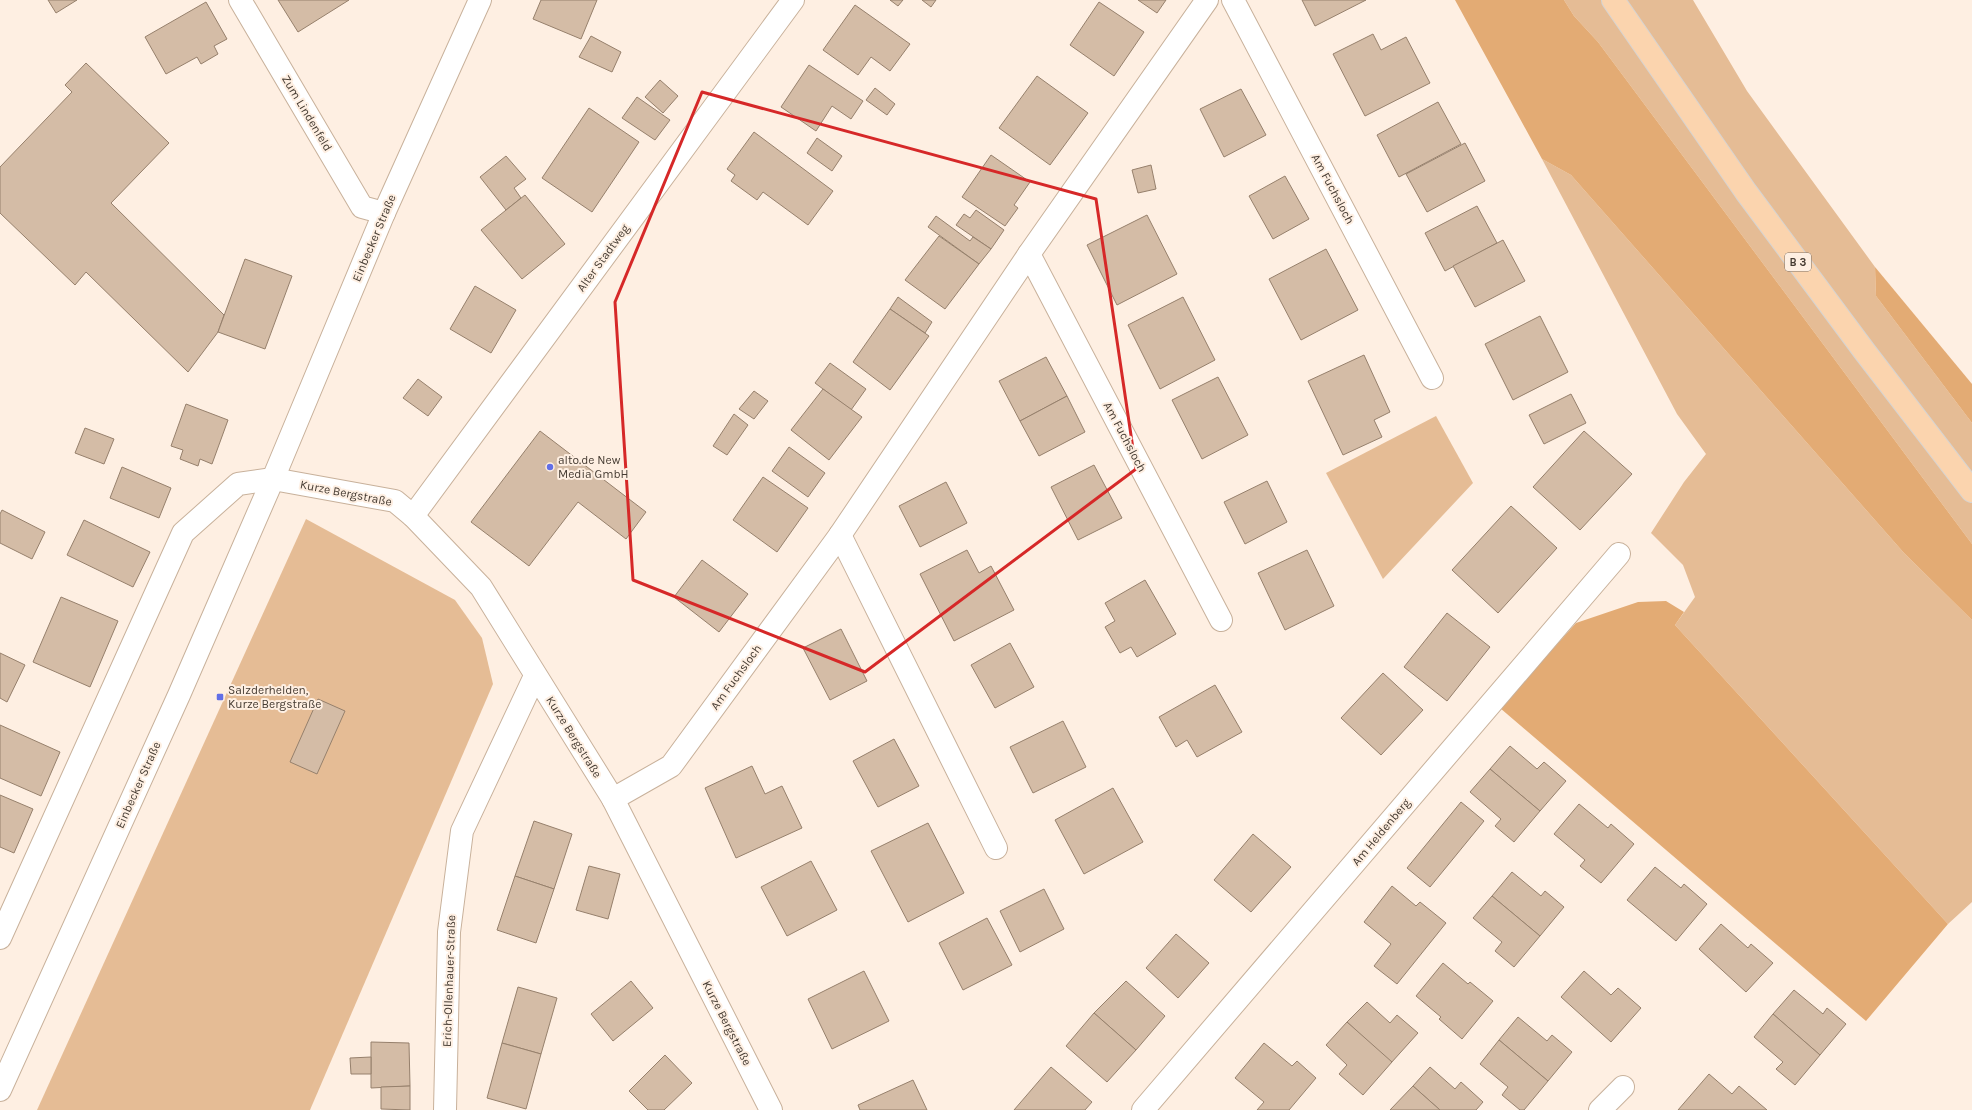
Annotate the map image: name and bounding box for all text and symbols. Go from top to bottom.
street label: Zum Lindenfeld [279,72,335,154]
street label: Am Fuchsloch [1309,152,1357,226]
street label: Einbecker Straße [349,192,399,284]
street label: Alter Stadtweg [574,221,632,294]
road number: B 3 [1785,253,1811,271]
street label: Am Fuchsloch [1101,400,1149,474]
place label: alto.de New Media GmbH [558,453,629,481]
marker: alto.de New Media GmbH [545,462,555,472]
street label: Kurze Bergstraße [299,477,393,509]
street label: Am Fuchsloch [708,642,764,712]
place label: Salzderhelden, Kurze Bergstraße [228,683,321,711]
marker: Salzderhelden, Kurze Bergstraße [215,692,225,702]
street label: Kurze Bergstraße [543,694,605,780]
street label: Einbecker Straße [113,740,163,830]
street label: Am Heldenberg [1349,795,1413,868]
street label: Erich-Ollenhauer-Straße [440,915,458,1047]
street label: Kurze Bergstraße [700,978,754,1068]

